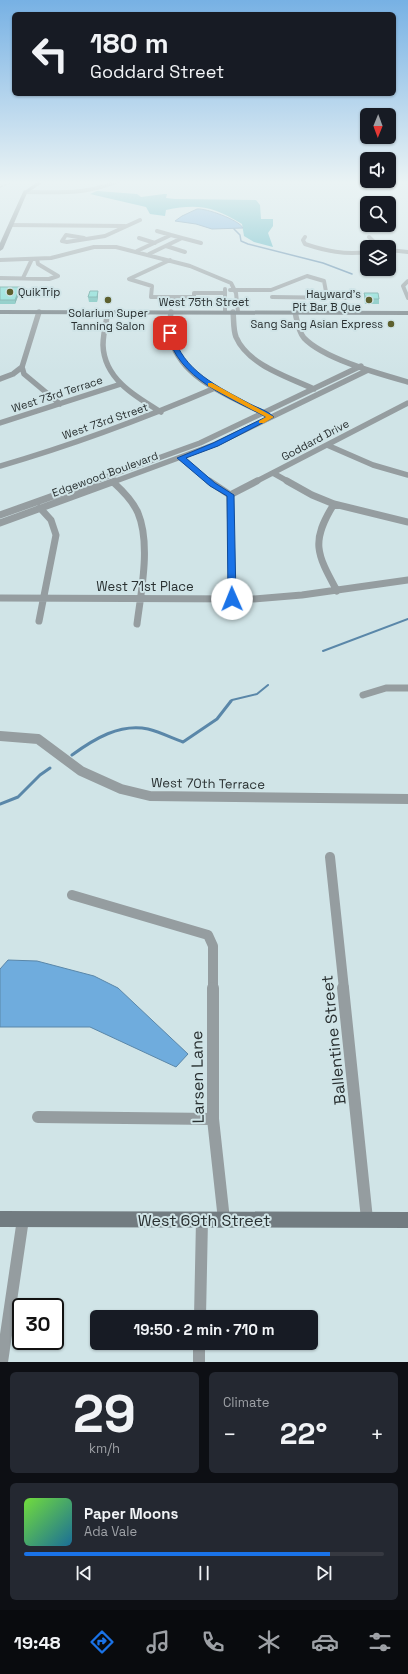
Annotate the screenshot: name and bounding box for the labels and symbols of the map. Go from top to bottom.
north arrow [360,108,396,144]
place label: QuikTrip [18,285,60,299]
marker: QuikTrip [5,287,15,297]
place label: Hayward's Pit Bar B Que [293,287,361,314]
marker: Solarium Super Tanning Salon [103,295,113,305]
street label: West 75th Street [159,295,249,309]
marker: Hayward's Pit Bar B Que [364,295,374,305]
place label: Solarium Super Tanning Salon [68,306,148,333]
pin [153,316,187,350]
place label: Sang Sang Asian Express [251,317,383,331]
marker: Sang Sang Asian Express [386,319,396,329]
street label: West 73rd Terrace [10,373,104,415]
street label: West 73rd Street [60,400,150,442]
street label: Goddard Drive [279,416,351,464]
street label: Edgewood Boulevard [50,448,160,500]
street label: West 71st Place [96,578,194,595]
position arrow [211,578,253,620]
street label: West 70th Terrace [151,774,265,793]
street label: Ballentine Street [316,974,351,1106]
street label: Larsen Lane [186,1030,209,1124]
street label: West 69th Street [138,1210,270,1231]
speed limit sign: 30 [12,1298,64,1350]

